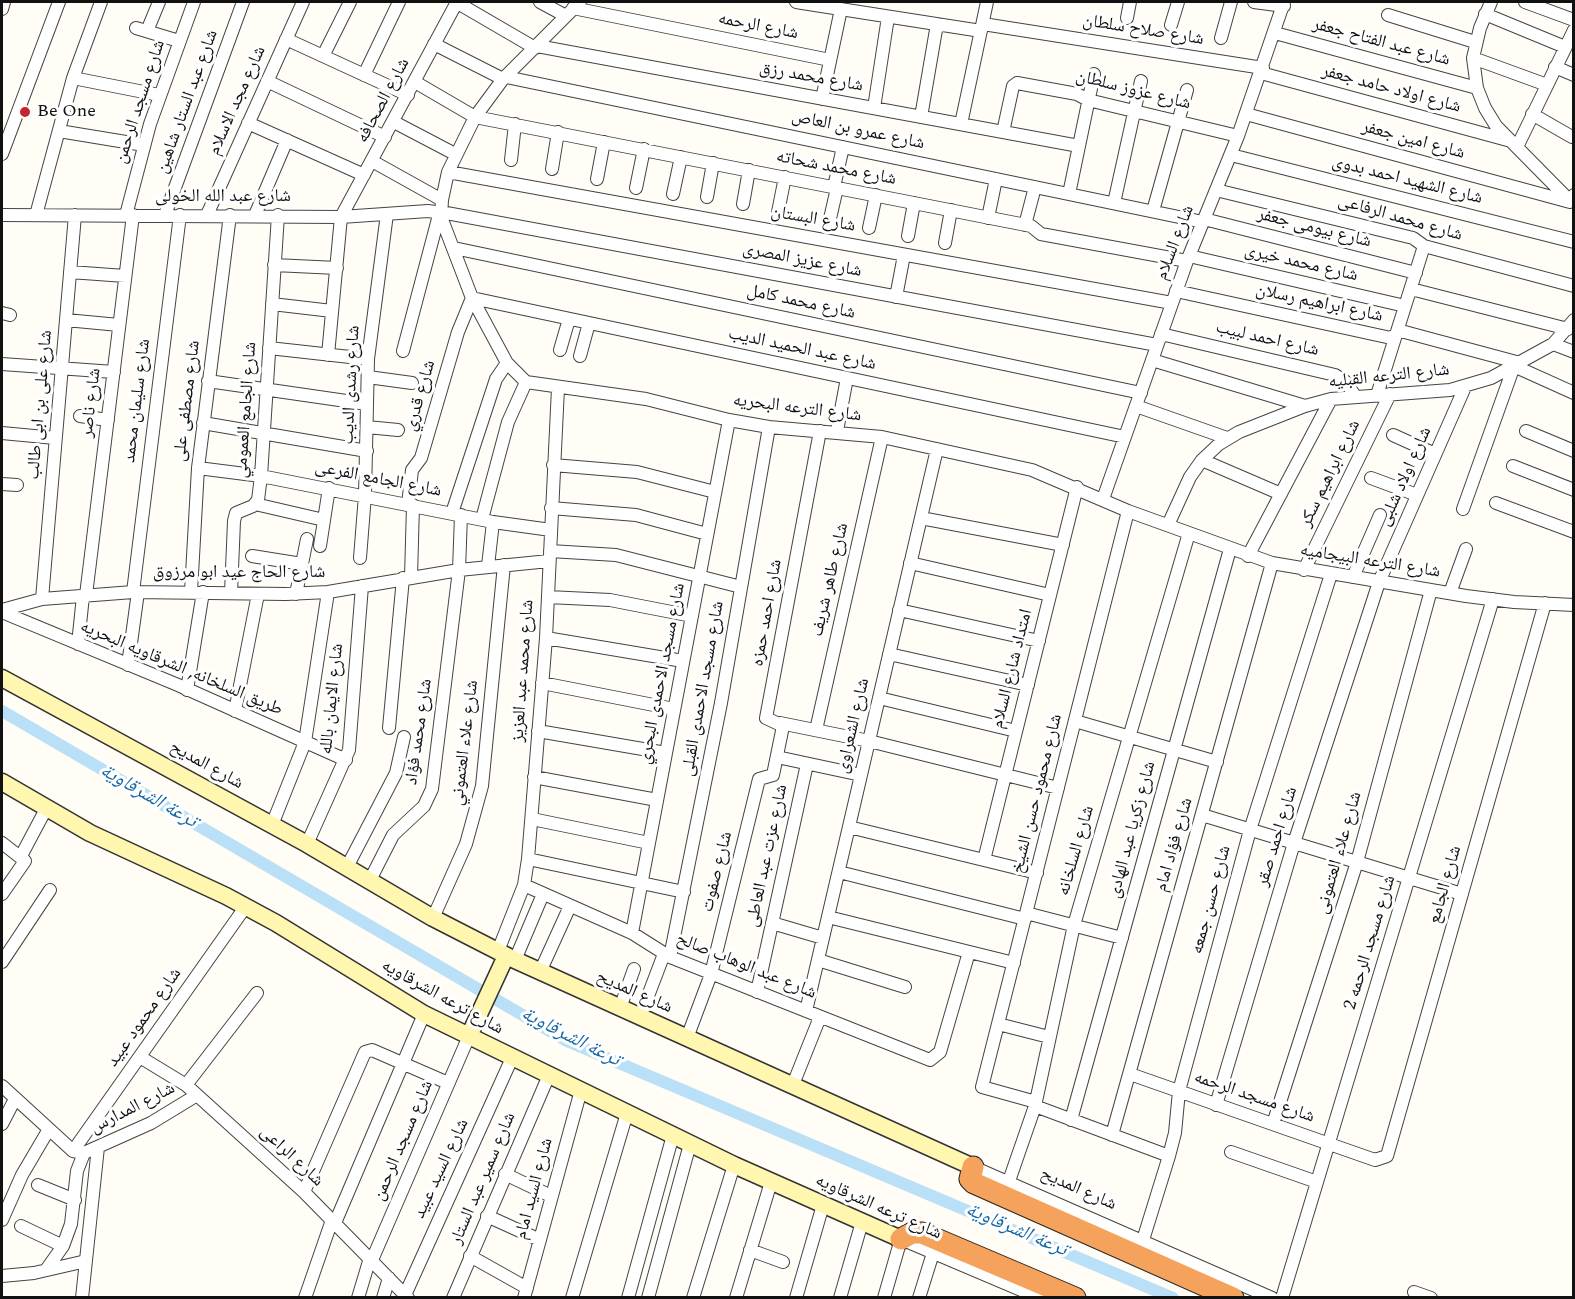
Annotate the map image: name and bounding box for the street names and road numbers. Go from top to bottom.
street label: شارع الرحمه [716,9,800,45]
street label: شارع صلاح سلطان [1081,11,1205,51]
street label: شارع عبد الفتاح جعفر [1310,14,1452,72]
street label: شارع عبد الستار شاهين [152,27,224,177]
street label: شارع مسجد الرحمن [111,37,171,167]
street label: شارع مجد الاسلام [204,43,272,159]
street label: شارع الصحافه [353,55,415,147]
street label: شارع محمد رزق [757,58,865,98]
street label: شارع اولاد حامد جعفر [1319,61,1463,119]
street label: شارع عزوز سلطان [1073,66,1193,116]
street label: شارع عمرو بن العاص [790,106,926,156]
street label: شارع امين جعفر [1359,117,1467,165]
street label: شارع محمد شحاته [774,147,898,191]
street label: شارع الشهيد احمد بدوى [1330,152,1484,210]
street label: شارع عبد الله الخولى [155,186,291,208]
street label: شارع محمد الرفاعى [1335,191,1465,247]
street label: شارع البستان [769,202,857,238]
street label: شارع السلام [1152,202,1200,284]
street label: شارع بيومى جعفر [1255,204,1373,254]
street label: شارع عزيز المصرى [741,239,863,283]
street label: شارع محمد خيرى [1242,240,1360,288]
street label: شارع ابراهيم رسلان [1253,280,1385,328]
street label: شارع محمد كامل [745,281,857,325]
street label: شارع احمد لبيب [1213,318,1321,362]
street label: شارع عبد الحميد الديب [726,324,878,376]
street label: شارع رشدى الديب [338,325,366,445]
street label: شارع على بن ابى طالب [24,329,58,481]
street label: شارع سليمان محمد [120,338,156,464]
street label: شارع مصطفى على [170,339,206,463]
street label: شارع الجامع العمومي [231,341,263,479]
street label: شارع قدري [401,358,441,434]
street label: شارع الترعه القبليه [1327,360,1451,394]
street label: شارع ناصر [77,367,107,439]
street label: شارع الترعه البحريه [732,390,862,428]
street label: شارع ابراهيم سكر [1296,417,1366,531]
street label: شارع اولاد شلبى [1374,424,1438,530]
street label: شارع الجامع الفرعى [313,457,443,503]
street label: شارع طاهر شريف [807,521,855,639]
street label: شارع الترعه البيجاميه [1298,540,1442,584]
street label: شارع احمد حمزه [748,558,788,668]
street label: شارع الحاج عيد ابو مرزوق [153,562,325,584]
street label: شارع مسجد الاحمدى البحري [635,581,691,767]
street label: شارع محمد عبد العزيز [508,599,540,743]
street label: شارع مسجد الاحمدى القبلى [678,600,730,778]
street label: امتداد شارع السلام [988,607,1038,731]
street label: طريق السلخانه, الشرقاويه البحريه [76,616,286,722]
street label: شارع الايمان بالله [316,642,350,756]
street label: شارع الشعراوى [833,676,875,776]
street label: شارع محمد فؤاد [402,677,438,787]
street label: شارع علاء العتموني [448,679,484,807]
street label: شارع محمود حسن الشيخ [1008,712,1068,876]
street label: شارع المديح [165,737,247,795]
street label: شارع زكريا عبد الهادى [1104,759,1162,901]
street label: شارع عزت عبد العاطى [742,783,794,929]
street label: شارع احمد صقر [1253,784,1303,890]
street label: شارع علاء العتمونى [1312,789,1368,917]
street label: شارع فؤاد امام [1151,796,1199,894]
street label: شارع السلخانه [1054,803,1100,899]
street label: شارع صفوت [698,830,738,914]
street label: شارع حسن جمعه [1187,843,1237,957]
street label: شارع الجامع [1425,843,1467,927]
street label: شارع مسجد الرحمه 2 [1340,873,1402,1013]
street label: شارع عبد الوهاب صالح [673,929,819,1005]
street label: شارع ترعه الشرقاويه [377,956,507,1040]
street label: شارع محمود عبيد [103,964,187,1072]
street label: شارع المديح [593,967,675,1019]
street label: شارع مسجد الرحمه [1191,1067,1317,1129]
street label: شارع المدارس [87,1078,179,1140]
street label: شارع مسجد الرحمن [369,1078,439,1204]
street label: شارع سمير عبد الستار [446,1110,522,1248]
street label: شارع السيد عبيد [409,1116,475,1222]
street label: شارع الراعى [254,1122,328,1192]
street label: شارع السيد امام [511,1136,559,1242]
street label: شارع المديح [1037,1164,1119,1216]
street label: شارع ترعه الشرقاويه [811,1170,945,1246]

